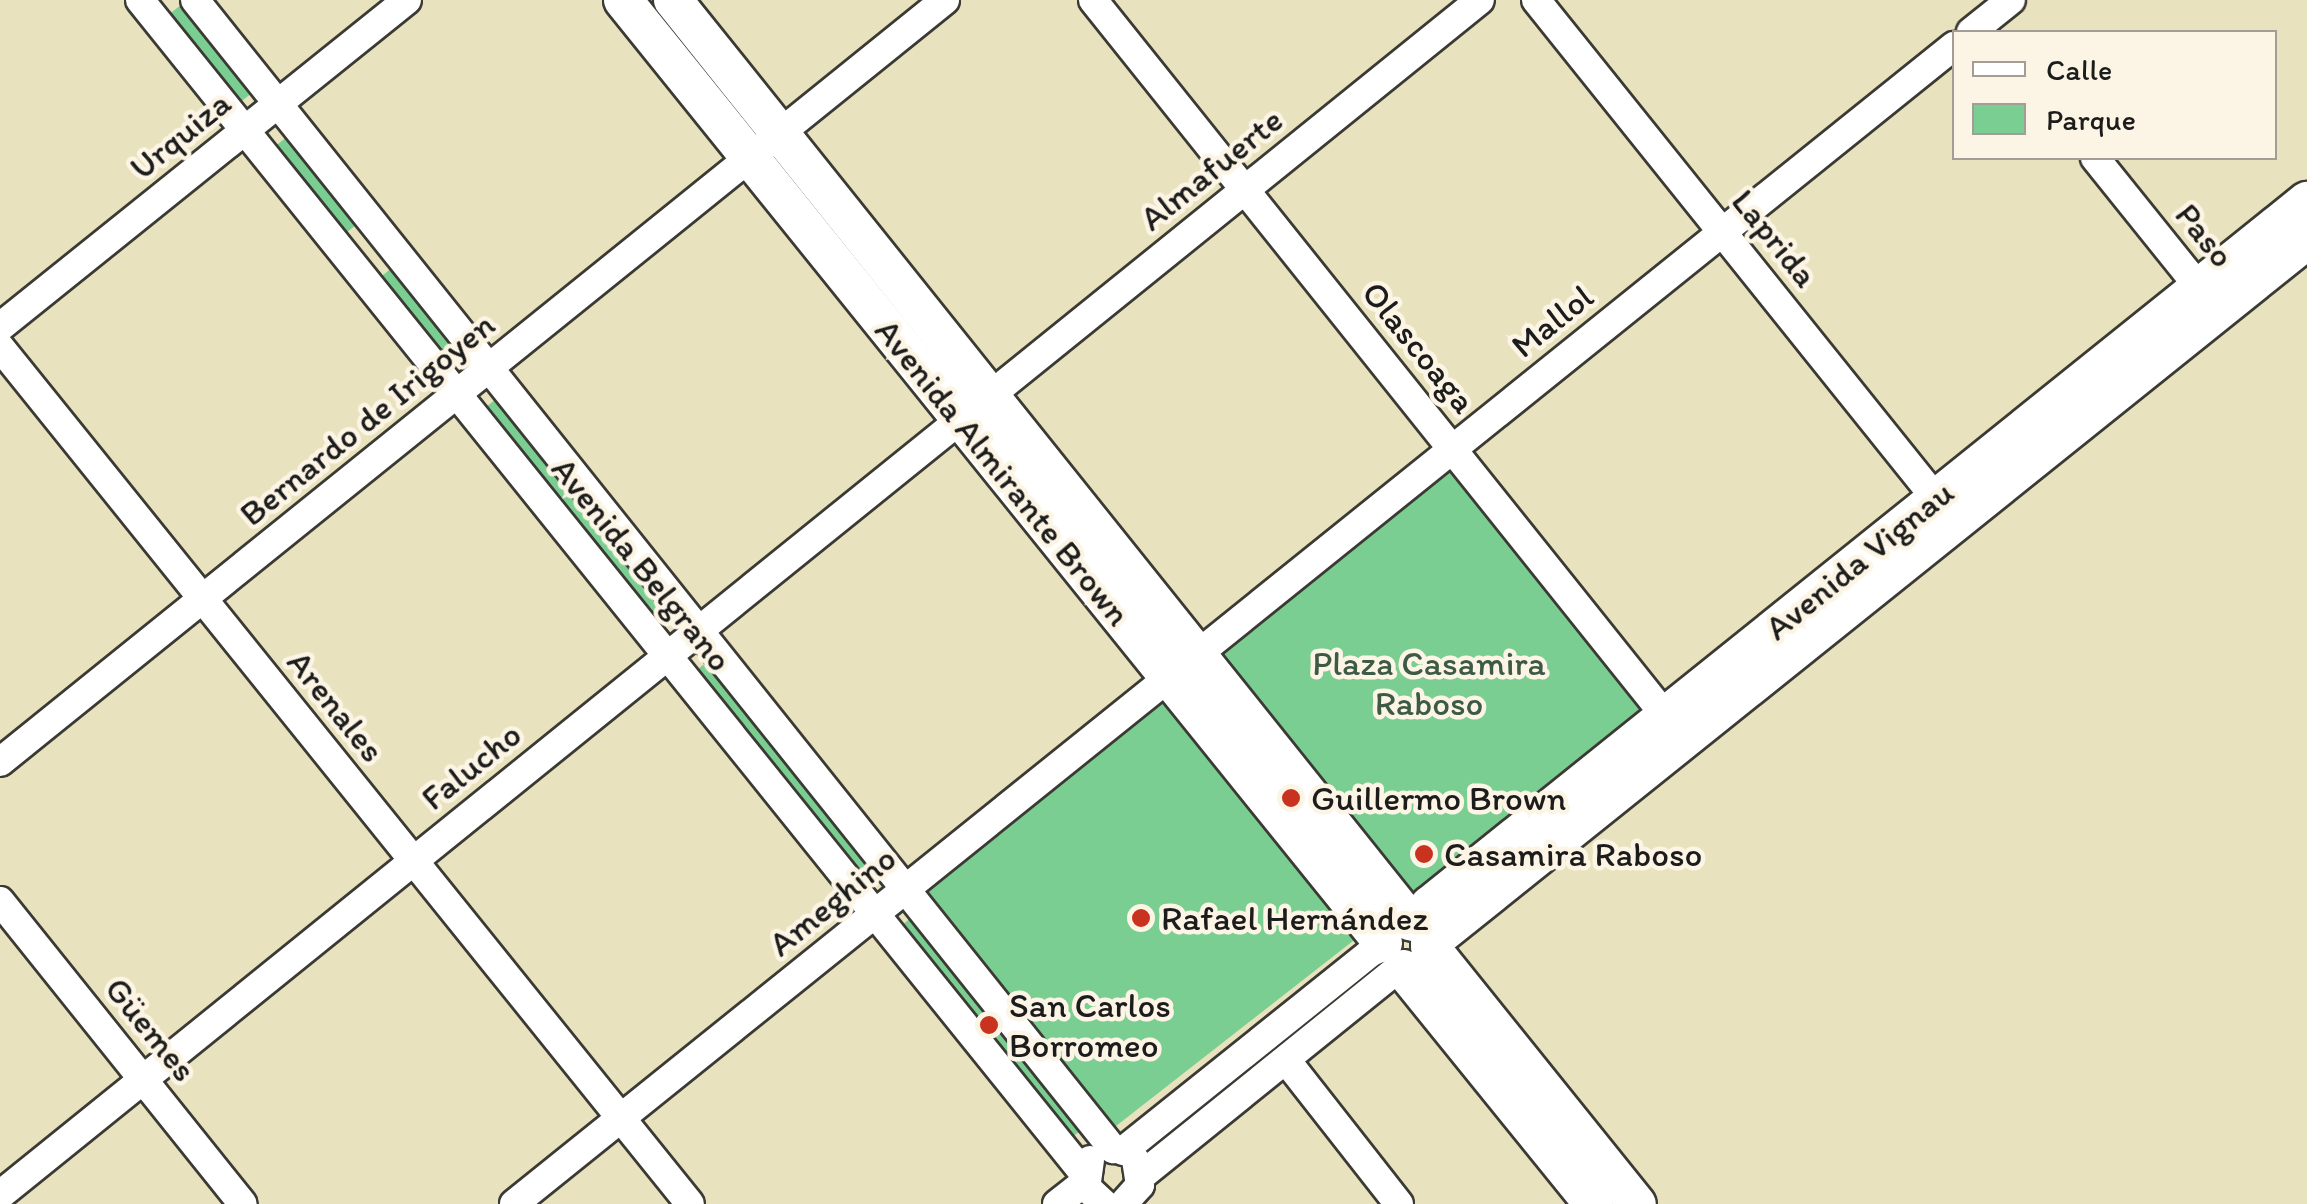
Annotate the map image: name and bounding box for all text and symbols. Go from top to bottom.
legend [1952,30,2277,160]
text: Calle [2046,51,2112,88]
street label: Urquiza [121,82,239,188]
street label: Almafuerte [1131,99,1291,239]
text: Parque [2046,101,2136,138]
street label: Laprida [1723,181,1827,295]
street label: Paso [2167,194,2243,276]
street label: Olascoaga [1353,273,1485,421]
street label: Mallol [1503,275,1601,367]
street label: Bernardo de Irigoyen [231,303,503,535]
street label: Avenida Almirante Brown [866,310,1140,634]
street label: Avenida Belgrano [543,449,741,679]
street label: Avenida Vignau [1756,471,1962,649]
street label: Arenales [278,642,394,770]
park label: Plaza Casamira Raboso [1313,642,1545,724]
street label: Falucho [413,713,529,819]
place label: Guillermo Brown [1311,777,1567,819]
marker: Guillermo Brown [1280,787,1302,809]
place label: Casamira Raboso [1444,833,1703,875]
street label: Ameghino [760,837,904,965]
marker: Casamira Raboso [1413,843,1435,865]
place label: Rafael Hernández [1161,897,1429,939]
marker: Rafael Hernández [1130,907,1152,929]
street label: Güemes [96,968,206,1090]
place label: San Carlos Borromeo [1009,984,1173,1066]
marker: San Carlos Borromeo [978,1014,1000,1036]

